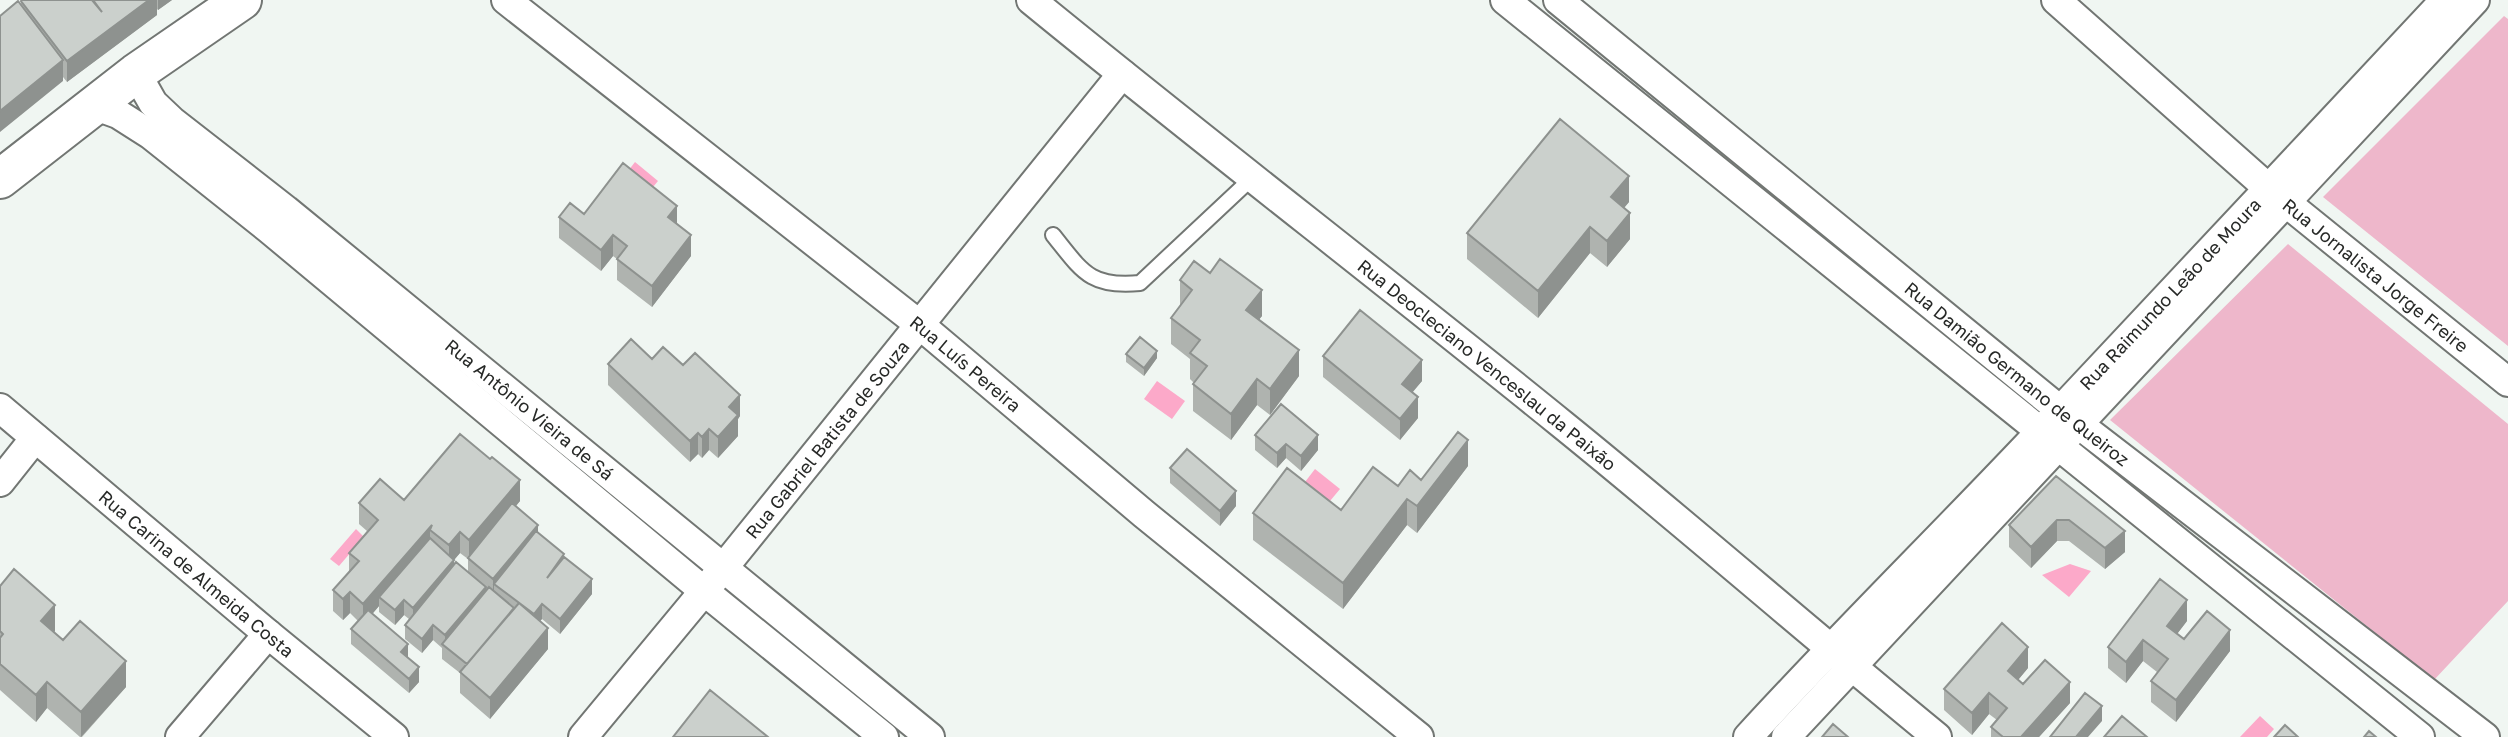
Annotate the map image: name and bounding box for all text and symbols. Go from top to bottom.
street label: Rua Raimundo Leão de Moura [2075,193,2265,394]
street label: Rua Jornalista Jorge Freire [2279,194,2473,357]
street label: Rua Deocleciano Venceslau da Paixão [1354,254,1621,475]
street label: Rua Damião Germano de Queiroz [1901,277,2134,470]
street label: Rua Luís Pereira [906,310,1026,416]
street label: Rua Antônio Vieira de Sá [441,334,618,485]
street label: Rua Gabriel Batista de Souza [741,336,914,543]
street label: Rua Carina de Almeida Costa [95,485,298,662]

